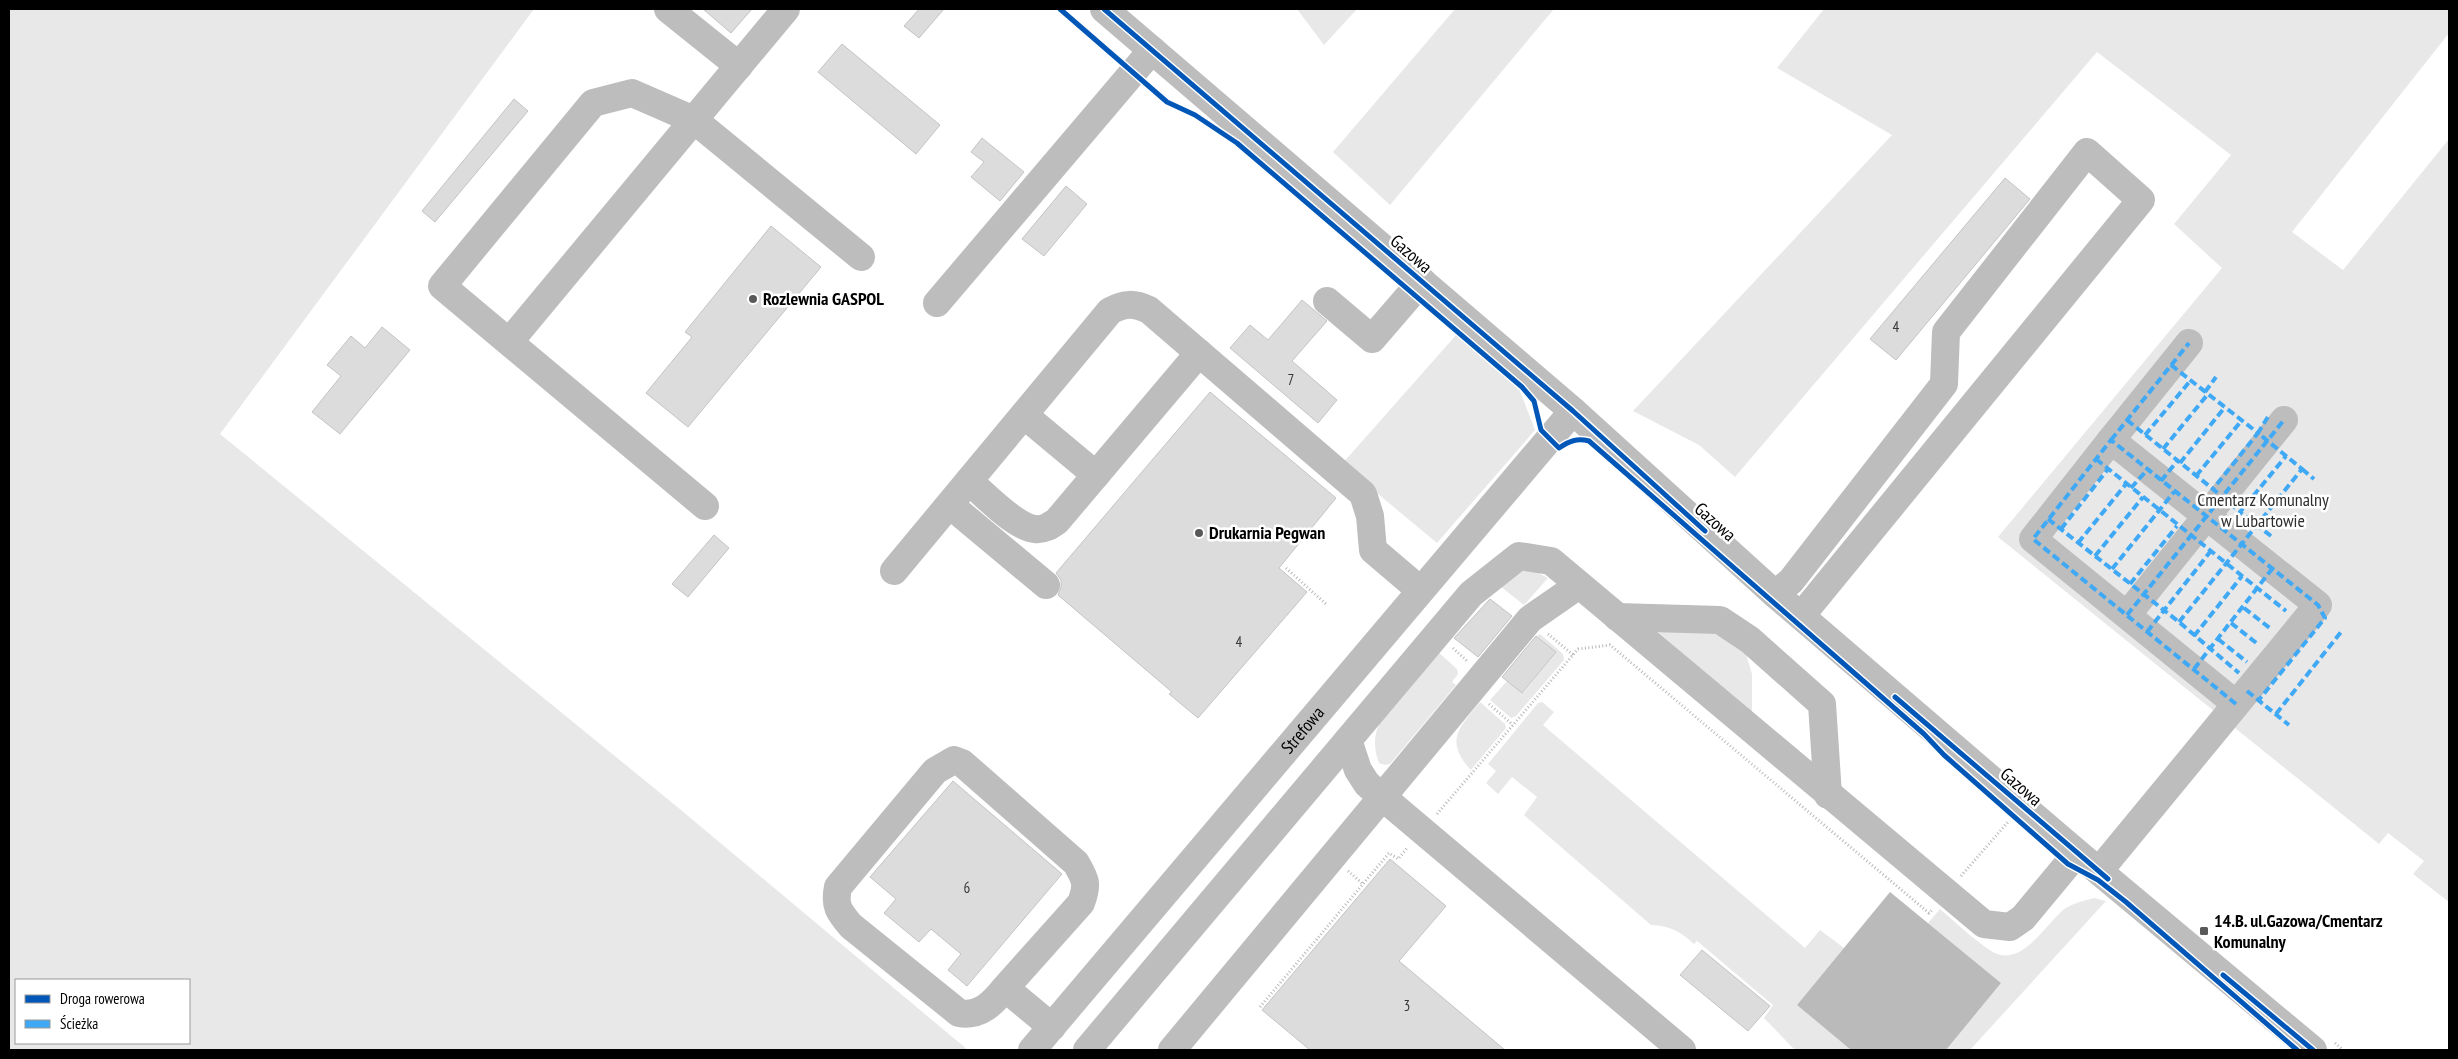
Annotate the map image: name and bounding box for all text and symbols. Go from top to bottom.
street label: Gazowa [1386,229,1437,278]
place label: Rozlewnia GASPOL [763,287,884,310]
marker: Rozlewnia GASPOL [747,293,759,305]
house number: 4 [1893,317,1900,336]
house number: 7 [1288,370,1294,389]
park label: Cmentarz Komunalny w Lubartowie [2197,488,2329,532]
street label: Gazowa [1690,497,1741,546]
place label: Drukarnia Pegwan [1209,521,1325,544]
marker: Drukarnia Pegwan [1193,527,1205,539]
house number: 4 [1236,632,1243,651]
street label: Strefowa [1276,701,1329,758]
street label: Gazowa [1996,762,2047,811]
house number: 6 [964,878,971,897]
place label: 14.B. ul.Gazowa/Cmentarz Komunalny [2214,909,2383,953]
marker: 14.B. ul.Gazowa/Cmentarz Komunalny [2198,925,2210,937]
legend [15,979,190,1044]
text: Droga rowerowa [60,989,145,1008]
house number: 3 [1404,996,1410,1015]
text: Ścieżka [60,1014,98,1033]

